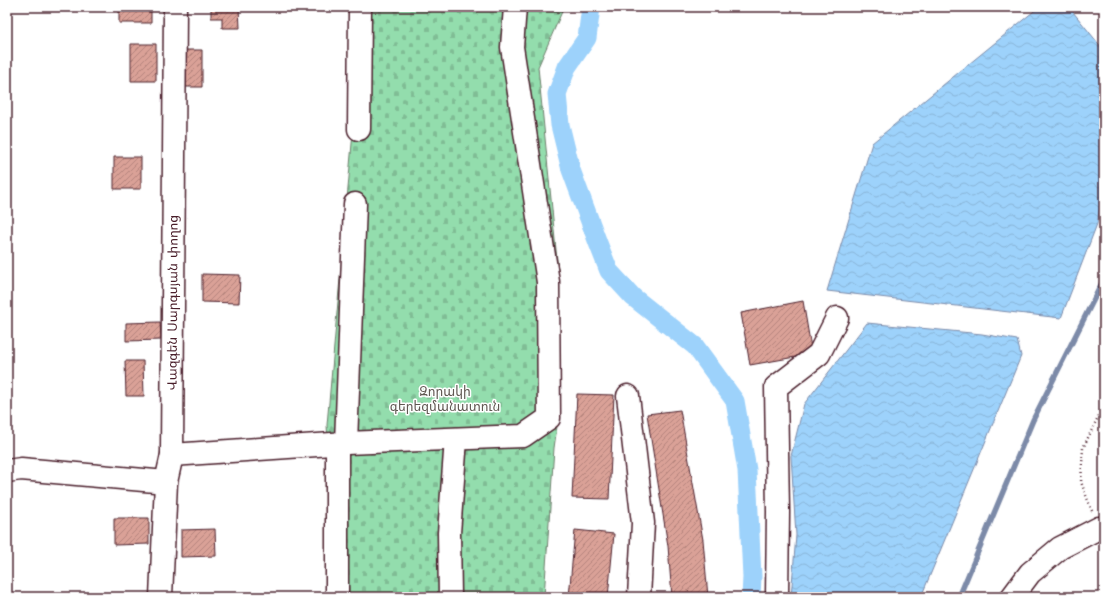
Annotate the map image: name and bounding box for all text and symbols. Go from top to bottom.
street label: Վազգեն Սարգսյան փողոց [162,215,184,391]
park label: Զորակի գերեզմանատուն [390,382,500,418]

